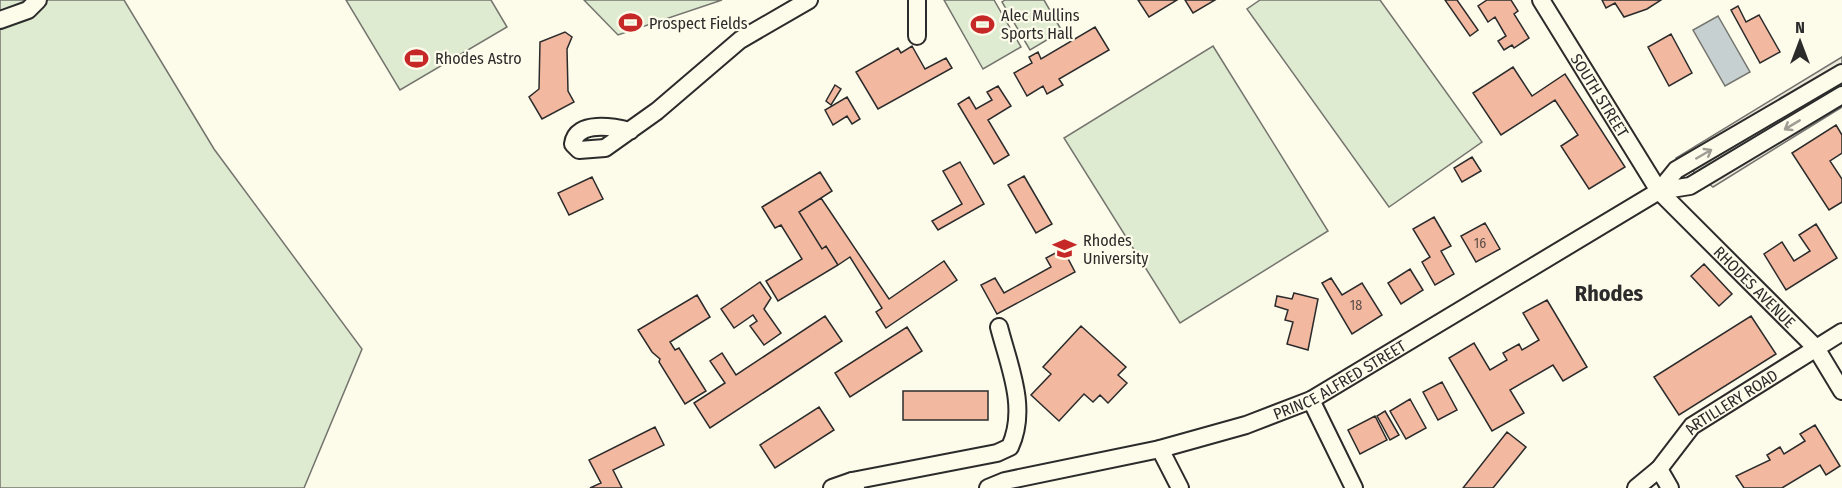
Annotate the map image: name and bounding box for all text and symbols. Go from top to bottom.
place label: Alec Mullins Sports Hall [1001,6,1080,43]
sports icon: Prospect Fields [618,10,644,36]
sports icon: Alec Mullins Sports Hall [970,11,996,37]
north arrow [1770,12,1830,72]
place label: Prospect Fields [649,14,748,33]
text: N [1795,18,1805,37]
sports icon: Rhodes Astro [404,45,430,71]
place label: Rhodes Astro [435,49,522,68]
street label: SOUTH STREET [1567,50,1633,141]
one-way arrow [1784,120,1801,132]
one-way arrow [1695,148,1712,160]
place label: Rhodes University [1083,231,1149,268]
house number: 16 [1474,235,1486,252]
school or university icon: Rhodes University [1052,236,1078,262]
street label: RHODES AVENUE [1710,242,1799,331]
district label: Rhodes [1575,280,1644,307]
house number: 18 [1350,297,1362,314]
street label: PRINCE ALFRED STREET [1270,336,1410,423]
street label: ARTILLERY ROAD [1680,365,1781,438]

